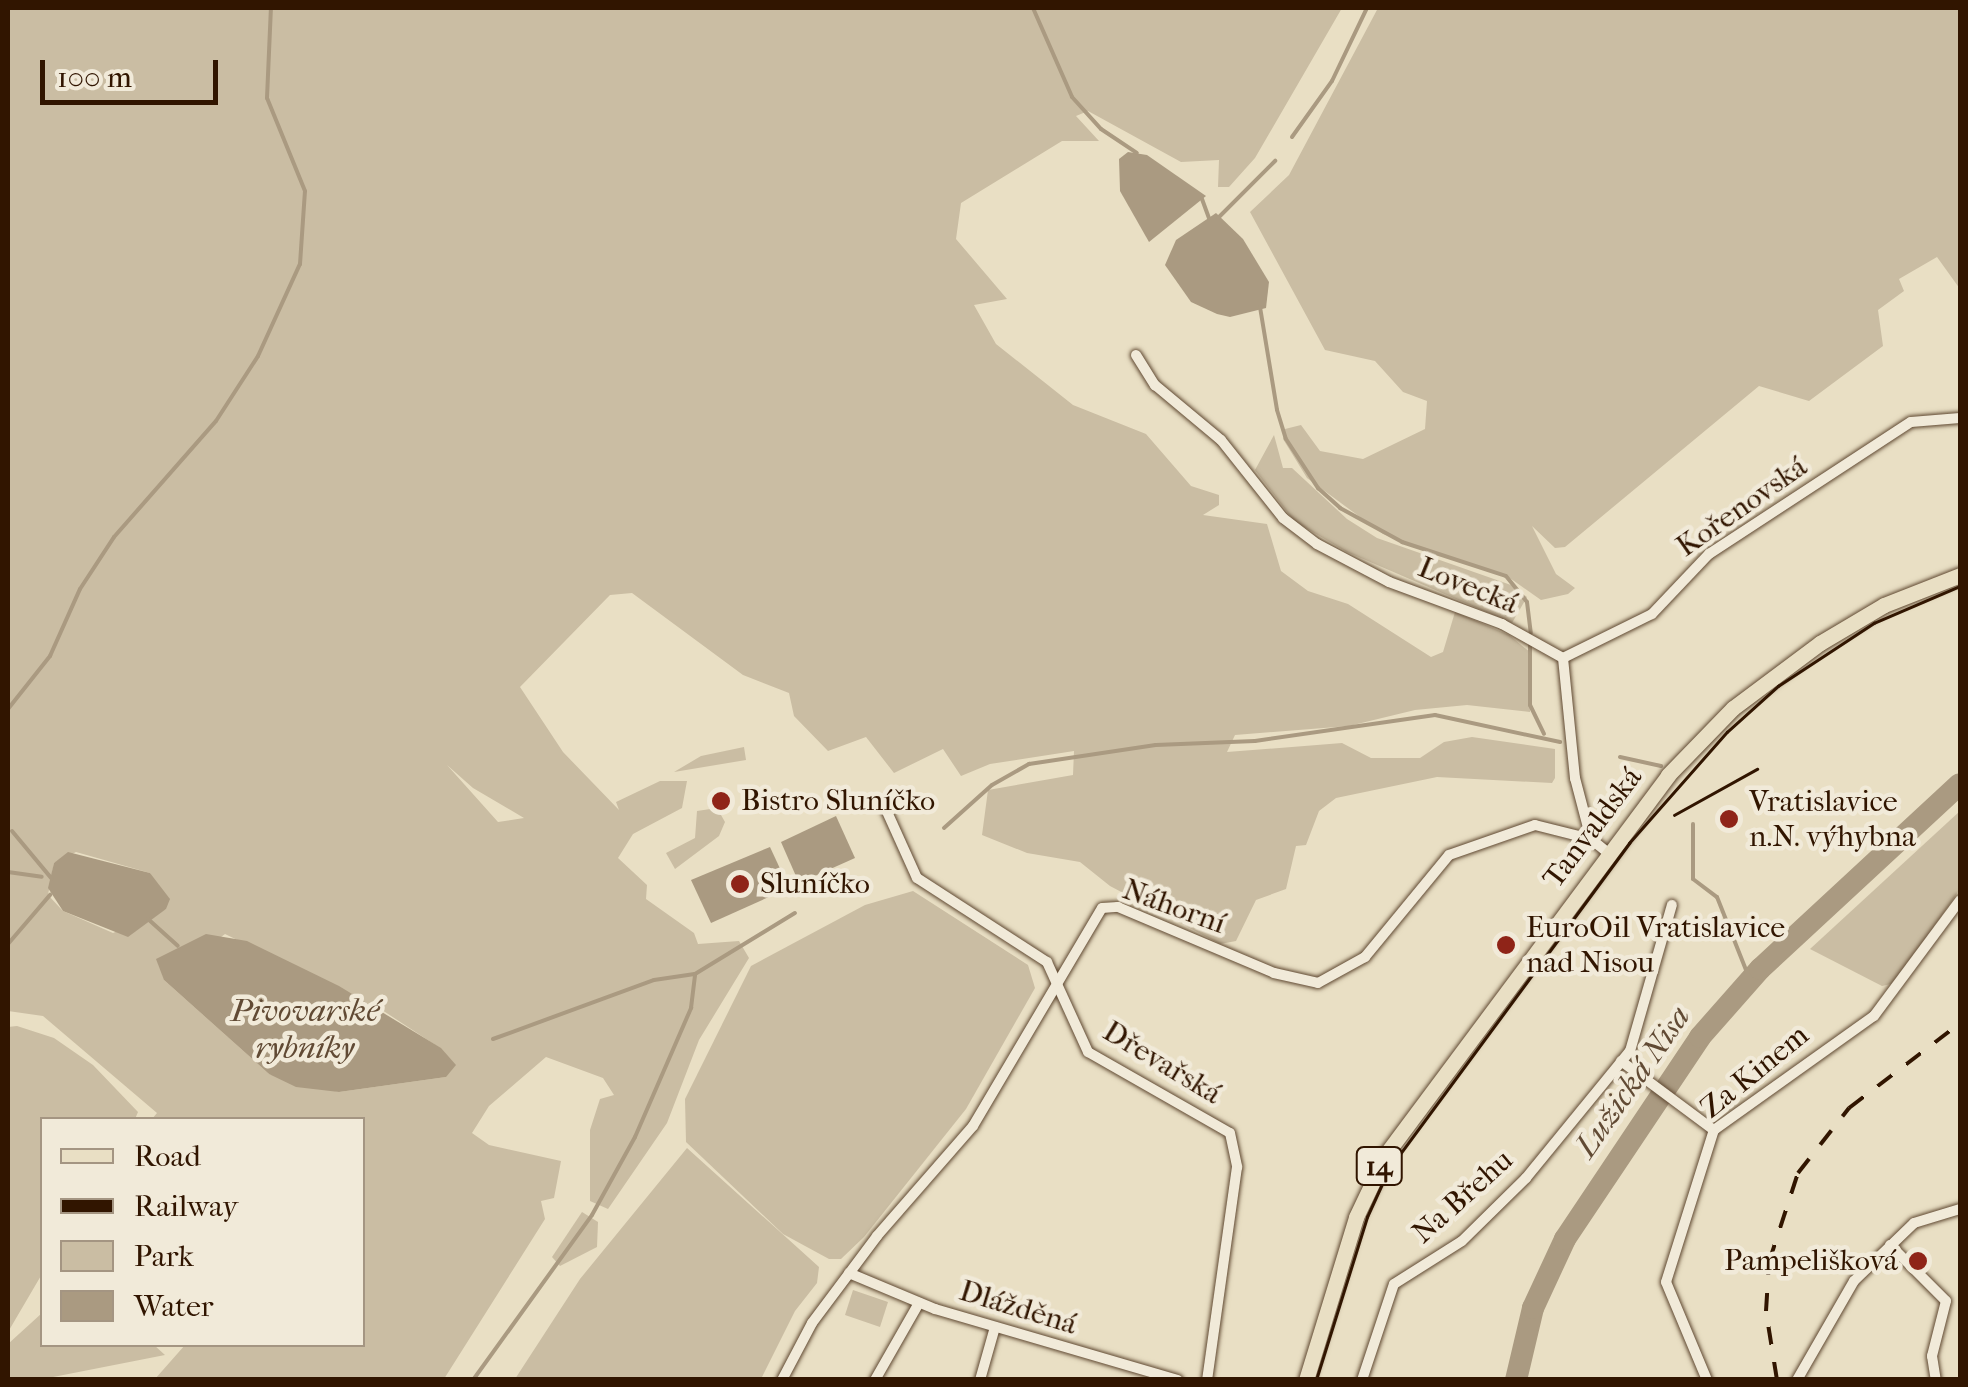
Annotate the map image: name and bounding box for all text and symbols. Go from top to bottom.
scale bar [45,40,222,102]
text: 100 m [57,60,132,95]
street label: Kořenovská [1670,449,1814,565]
street label: Lovecká [1413,550,1523,622]
street label: Tanvaldská [1536,761,1650,895]
place label: Bistro Sluníčko [741,783,935,819]
place label: Vratislavice n.N. výhybna [1749,784,1916,854]
marker: Bistro Sluníčko [710,790,732,812]
marker: Vratislavice n.N. výhybna [1718,808,1740,830]
place label: Sluníčko [760,866,870,902]
street label: Náhorní [1118,872,1230,942]
marker: Sluníčko [729,873,751,895]
place label: EuroOil Vratislavice nad Nisou [1526,910,1785,980]
marker: EuroOil Vratislavice nad Nisou [1495,934,1517,956]
water label: Pivovarské rybníky [231,993,379,1068]
water label: Lužická Nisa [1567,999,1699,1165]
street label: Dřevařská [1096,1014,1228,1112]
street label: Za Kinem [1694,1018,1816,1126]
legend [40,1117,365,1347]
text: Road [134,1139,201,1174]
road number: 14 [1354,1143,1404,1189]
street label: Na Břehu [1405,1143,1521,1251]
text: Railway [134,1189,238,1224]
text: Park [134,1239,194,1274]
place label: Pampelišková [1724,1243,1898,1279]
marker: Pampelišková [1907,1250,1929,1272]
street label: Dlážděná [955,1273,1081,1343]
text: Water [134,1289,214,1324]

